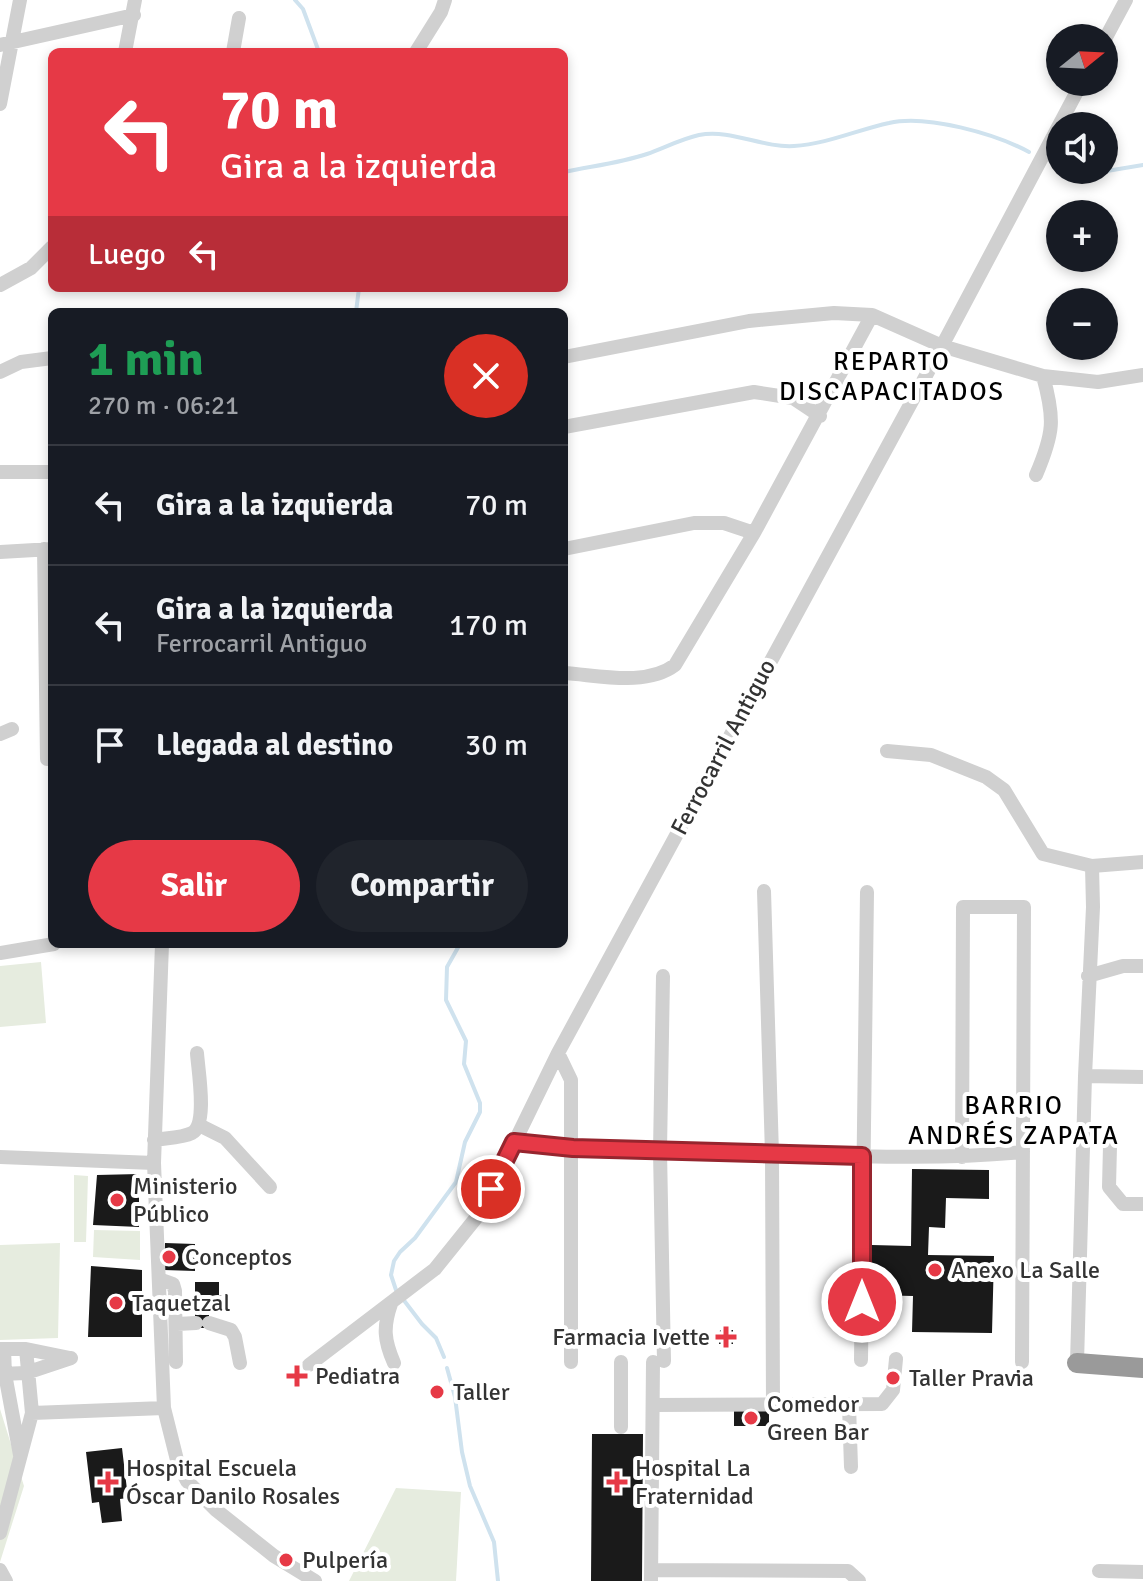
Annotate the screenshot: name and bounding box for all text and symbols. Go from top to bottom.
north arrow [1046,24,1118,96]
map controls [1046,24,1118,360]
text: 70 m [220,75,338,144]
icon: left [88,80,192,184]
button: sound [1046,112,1118,184]
text: Gira a la izquierda [220,144,497,189]
button: + [1046,200,1118,272]
icon: left [182,232,226,276]
text: Luego [88,236,166,273]
button: − [1046,288,1118,360]
text: 1 min [88,330,204,389]
button: close [444,334,528,418]
district label: REPARTO DISCAPACITADOS [779,346,1005,408]
text: 270 m · 06:21 [88,390,239,422]
icon: left [88,483,132,527]
text: Gira a la izquierda [156,487,393,524]
text: 70 m [465,487,528,524]
text: Gira a la izquierda [156,591,393,628]
icon: left [88,603,132,647]
text: 170 m [449,607,528,644]
text: Ferrocarril Antiguo [156,628,367,660]
street label: Ferrocarril Antiguo [664,654,782,840]
icon: arrive [88,723,132,767]
text: Llegada al destino [156,727,393,764]
text: 30 m [465,727,528,764]
button: Salir [88,840,300,932]
button: Compartir [316,840,528,932]
district label: BARRIO ANDRÉS ZAPATA [908,1090,1120,1152]
pin [457,1155,525,1223]
icon: arrive [469,1167,513,1211]
place label: Ministerio Público [133,1171,237,1229]
marker: Ministerio Público [108,1191,126,1209]
place label: Conceptos [185,1242,292,1272]
marker: Conceptos [160,1248,178,1266]
place label: Anexo La Salle [951,1255,1100,1285]
position arrow [820,1260,904,1344]
marker: Anexo La Salle [926,1261,944,1279]
place label: Taquetzal [132,1288,231,1318]
marker: Taquetzal [107,1294,125,1312]
place label: Farmacia Ivette [552,1322,710,1352]
marker: Farmacia Ivette [717,1328,735,1346]
place label: Pediatra [315,1361,400,1391]
place label: Taller Pravia [909,1363,1034,1393]
marker: Pediatra [286,1365,308,1387]
marker: Taller Pravia [884,1369,902,1387]
place label: Taller [453,1377,510,1407]
marker: Taller [428,1383,446,1401]
place label: Comedor Green Bar [767,1389,869,1447]
marker: Comedor Green Bar [742,1409,760,1427]
place label: Hospital Escuela Óscar Danilo Rosales [126,1453,340,1511]
place label: Hospital La Fraternidad [635,1453,754,1511]
marker: Hospital Escuela Óscar Danilo Rosales [97,1471,119,1493]
marker: Hospital La Fraternidad [606,1471,628,1493]
place label: Pulpería [302,1545,388,1575]
marker: Pulpería [277,1551,295,1569]

